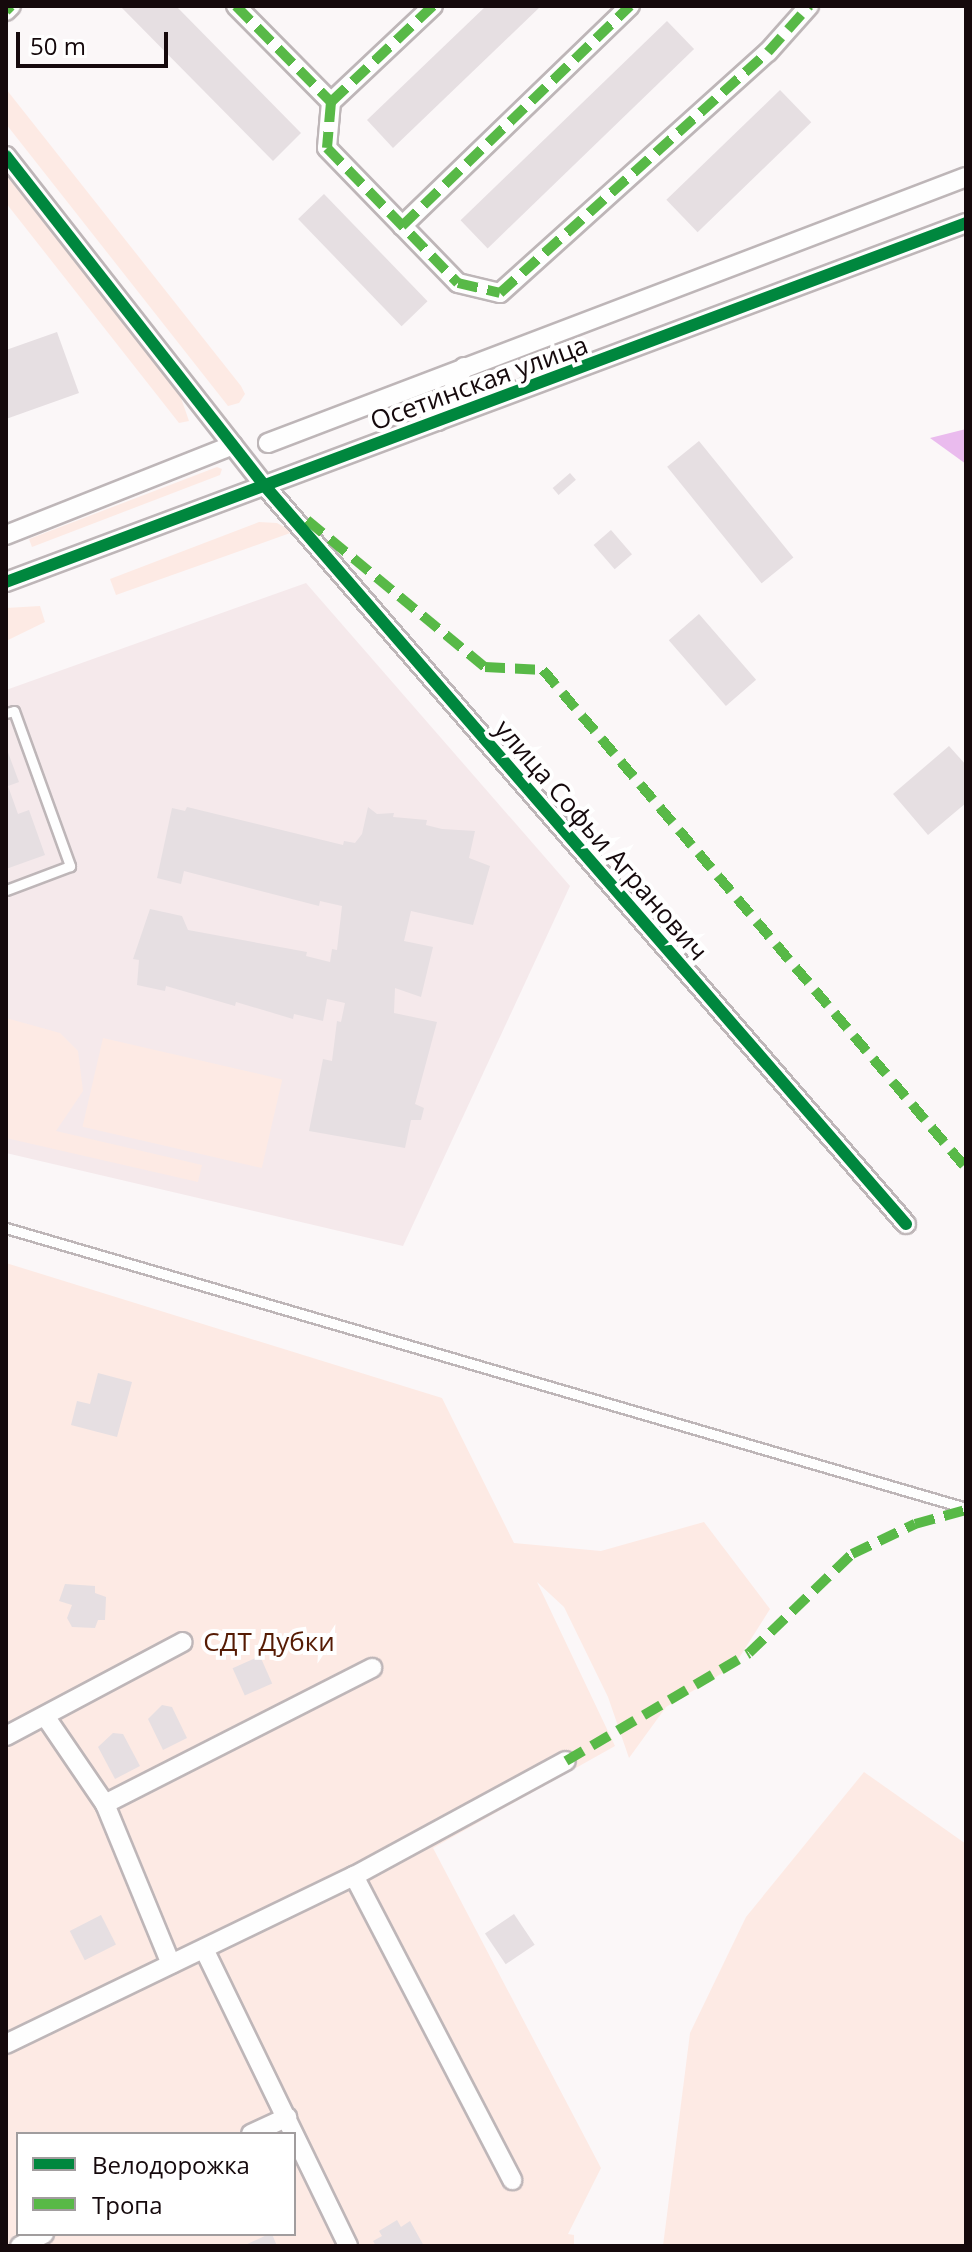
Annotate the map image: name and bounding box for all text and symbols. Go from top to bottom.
scale bar [20,16,172,66]
text: 50 m [30,29,86,62]
street label: Осетинская улица [366,329,592,437]
street label: улица Софьи Агранович [488,713,714,967]
park label: СДТ Дубки [203,1626,335,1658]
legend [16,2132,296,2236]
text: Велодорожка [92,2148,250,2181]
text: Тропа [92,2188,163,2221]

